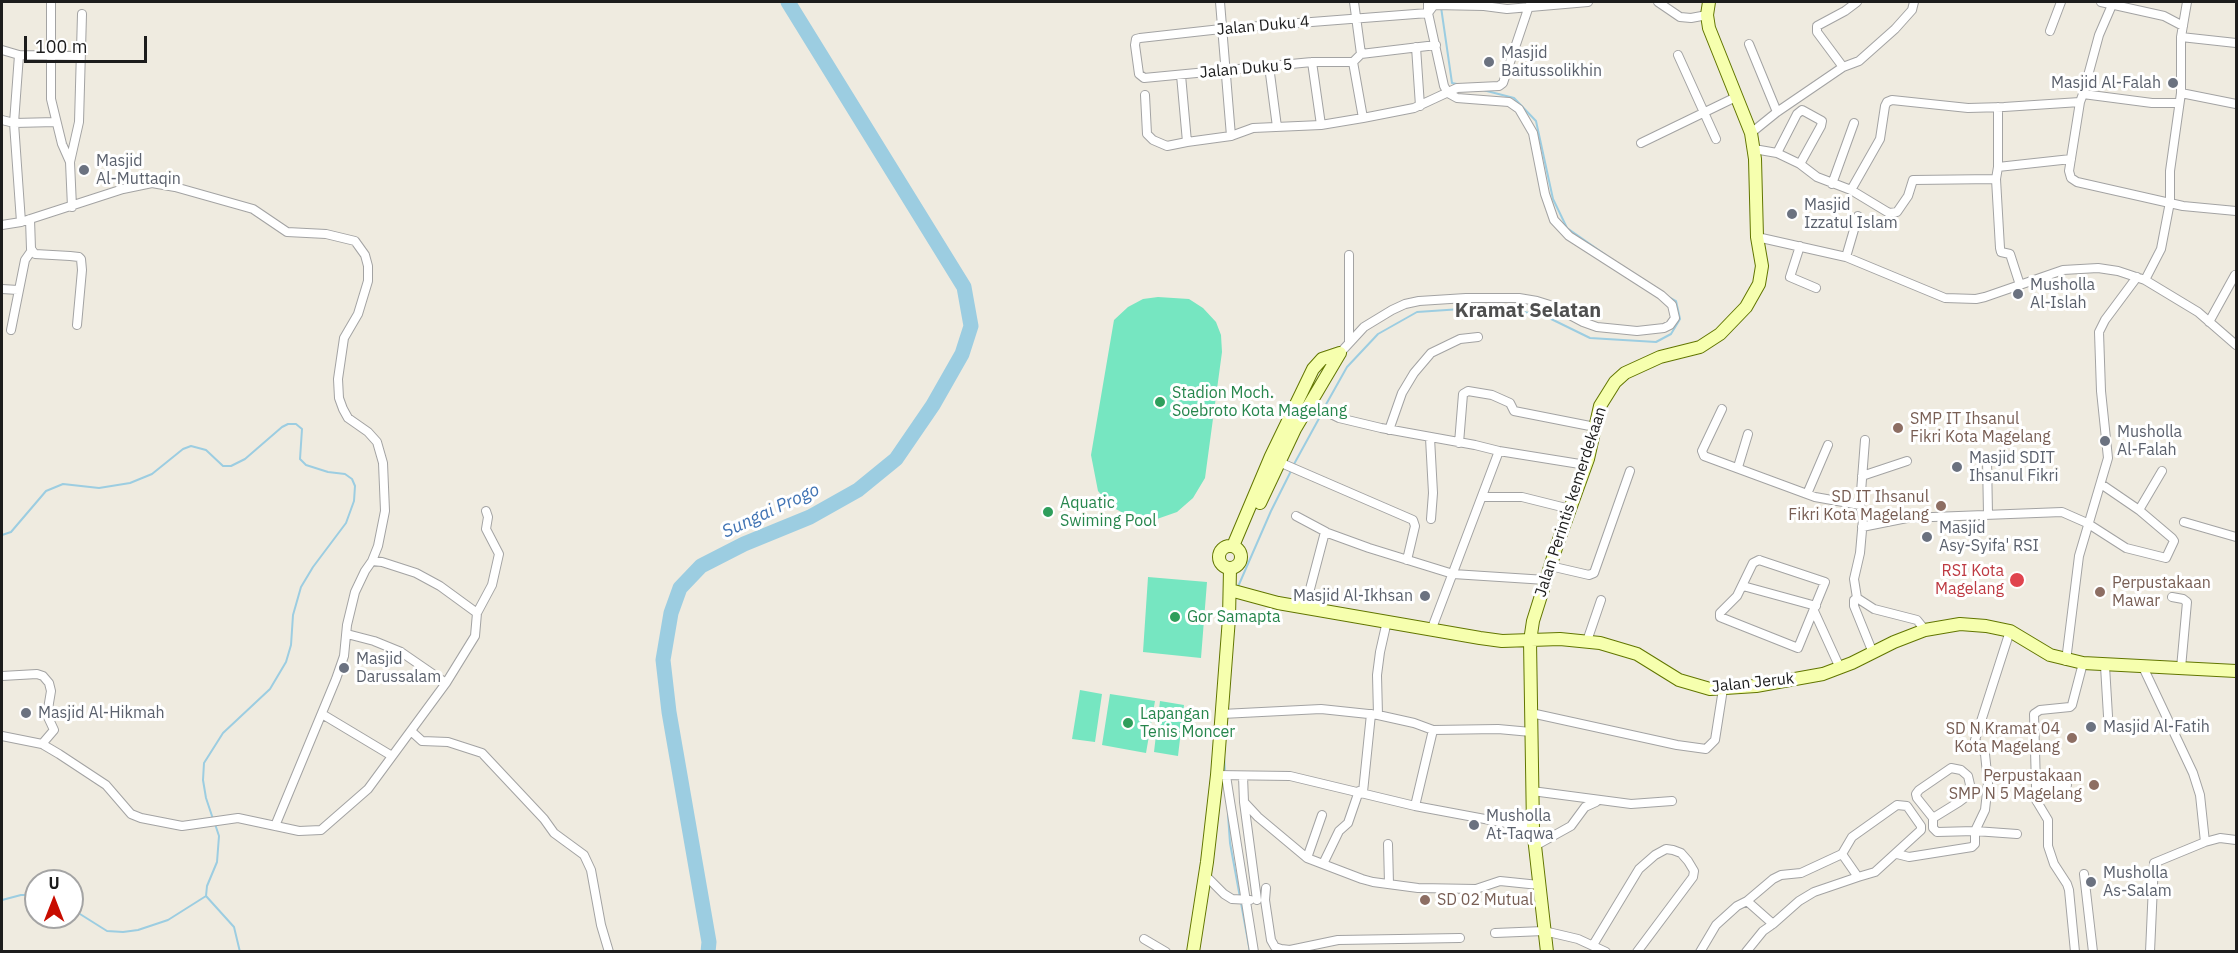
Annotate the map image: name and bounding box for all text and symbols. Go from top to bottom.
street label: Jalan Duku 4 [1216,12,1310,40]
scale bar [27,24,150,62]
text: 100 m [35,35,87,58]
place label: Masjid Baitussolikhin [1501,43,1602,81]
street label: Jalan Duku 5 [1199,55,1293,83]
marker: Masjid Baitussolikhin [1482,55,1496,69]
place label: Masjid Al-Falah [2051,73,2161,93]
marker: Masjid Al-Falah [2166,76,2180,90]
place label: Masjid Al-Muttaqin [96,151,181,189]
marker: Masjid Al-Muttaqin [77,163,91,177]
place label: Masjid Izzatul Islam [1804,195,1898,233]
marker: Masjid Izzatul Islam [1785,207,1799,221]
place label: Musholla Al-Islah [2030,275,2095,313]
marker: Musholla Al-Islah [2011,287,2025,301]
district label: Kramat Selatan [1455,299,1601,323]
place label: Stadion Moch. Soebroto Kota Magelang [1172,383,1347,421]
marker: Stadion Moch. Soebroto Kota Magelang [1153,395,1167,409]
street label: Jalan Perintis kemerdekaan [1531,404,1611,600]
place label: SMP IT Ihsanul Fikri Kota Magelang [1910,409,2051,447]
marker: SMP IT Ihsanul Fikri Kota Magelang [1891,421,1905,435]
place label: Musholla Al-Falah [2117,422,2182,460]
marker: Musholla Al-Falah [2098,434,2112,448]
place label: Masjid SDIT Ihsanul Fikri [1969,448,2058,486]
marker: Masjid SDIT Ihsanul Fikri [1950,460,1964,474]
water label: Sungai Progo [719,479,823,543]
place label: SD IT Ihsanul Fikri Kota Magelang [1788,487,1929,525]
place label: Aquatic Swiming Pool [1060,493,1157,531]
marker: SD IT Ihsanul Fikri Kota Magelang [1934,499,1948,513]
marker: Aquatic Swiming Pool [1041,505,1055,519]
place label: Masjid Asy-Syifa' RSI [1939,518,2039,556]
marker: Masjid Asy-Syifa' RSI [1920,530,1934,544]
place label: RSI Kota Magelang [1935,561,2004,599]
marker: RSI Kota Magelang [2008,571,2026,589]
place label: Perpustakaan Mawar [2112,573,2211,611]
marker: Perpustakaan Mawar [2093,585,2107,599]
place label: Masjid Al-Ikhsan [1293,586,1413,606]
marker: Masjid Al-Ikhsan [1418,589,1432,603]
place label: Gor Samapta [1187,607,1280,627]
marker: Gor Samapta [1168,610,1182,624]
place label: Masjid Darussalam [356,649,441,687]
marker: Masjid Darussalam [337,661,351,675]
street label: Jalan Jeruk [1711,669,1795,697]
place label: Masjid Al-Hikmah [38,703,165,723]
place label: Lapangan Tenis Moncer [1140,704,1235,742]
marker: Masjid Al-Hikmah [19,706,33,720]
marker: Lapangan Tenis Moncer [1121,716,1135,730]
place label: Masjid Al-Fatih [2103,717,2210,737]
place label: SD N Kramat 04 Kota Magelang [1946,719,2060,757]
marker: Masjid Al-Fatih [2084,720,2098,734]
marker: SD N Kramat 04 Kota Magelang [2065,731,2079,745]
place label: Perpustakaan SMP N 5 Magelang [1949,766,2082,804]
marker: Perpustakaan SMP N 5 Magelang [2087,778,2101,792]
place label: Musholla At-Taqwa [1486,806,1554,844]
marker: Musholla At-Taqwa [1467,818,1481,832]
place label: Musholla As-Salam [2103,863,2172,901]
north arrow [24,869,84,929]
text: U [48,873,60,893]
marker: Musholla As-Salam [2084,875,2098,889]
place label: SD 02 Mutual [1437,890,1533,910]
marker: SD 02 Mutual [1418,893,1432,907]

